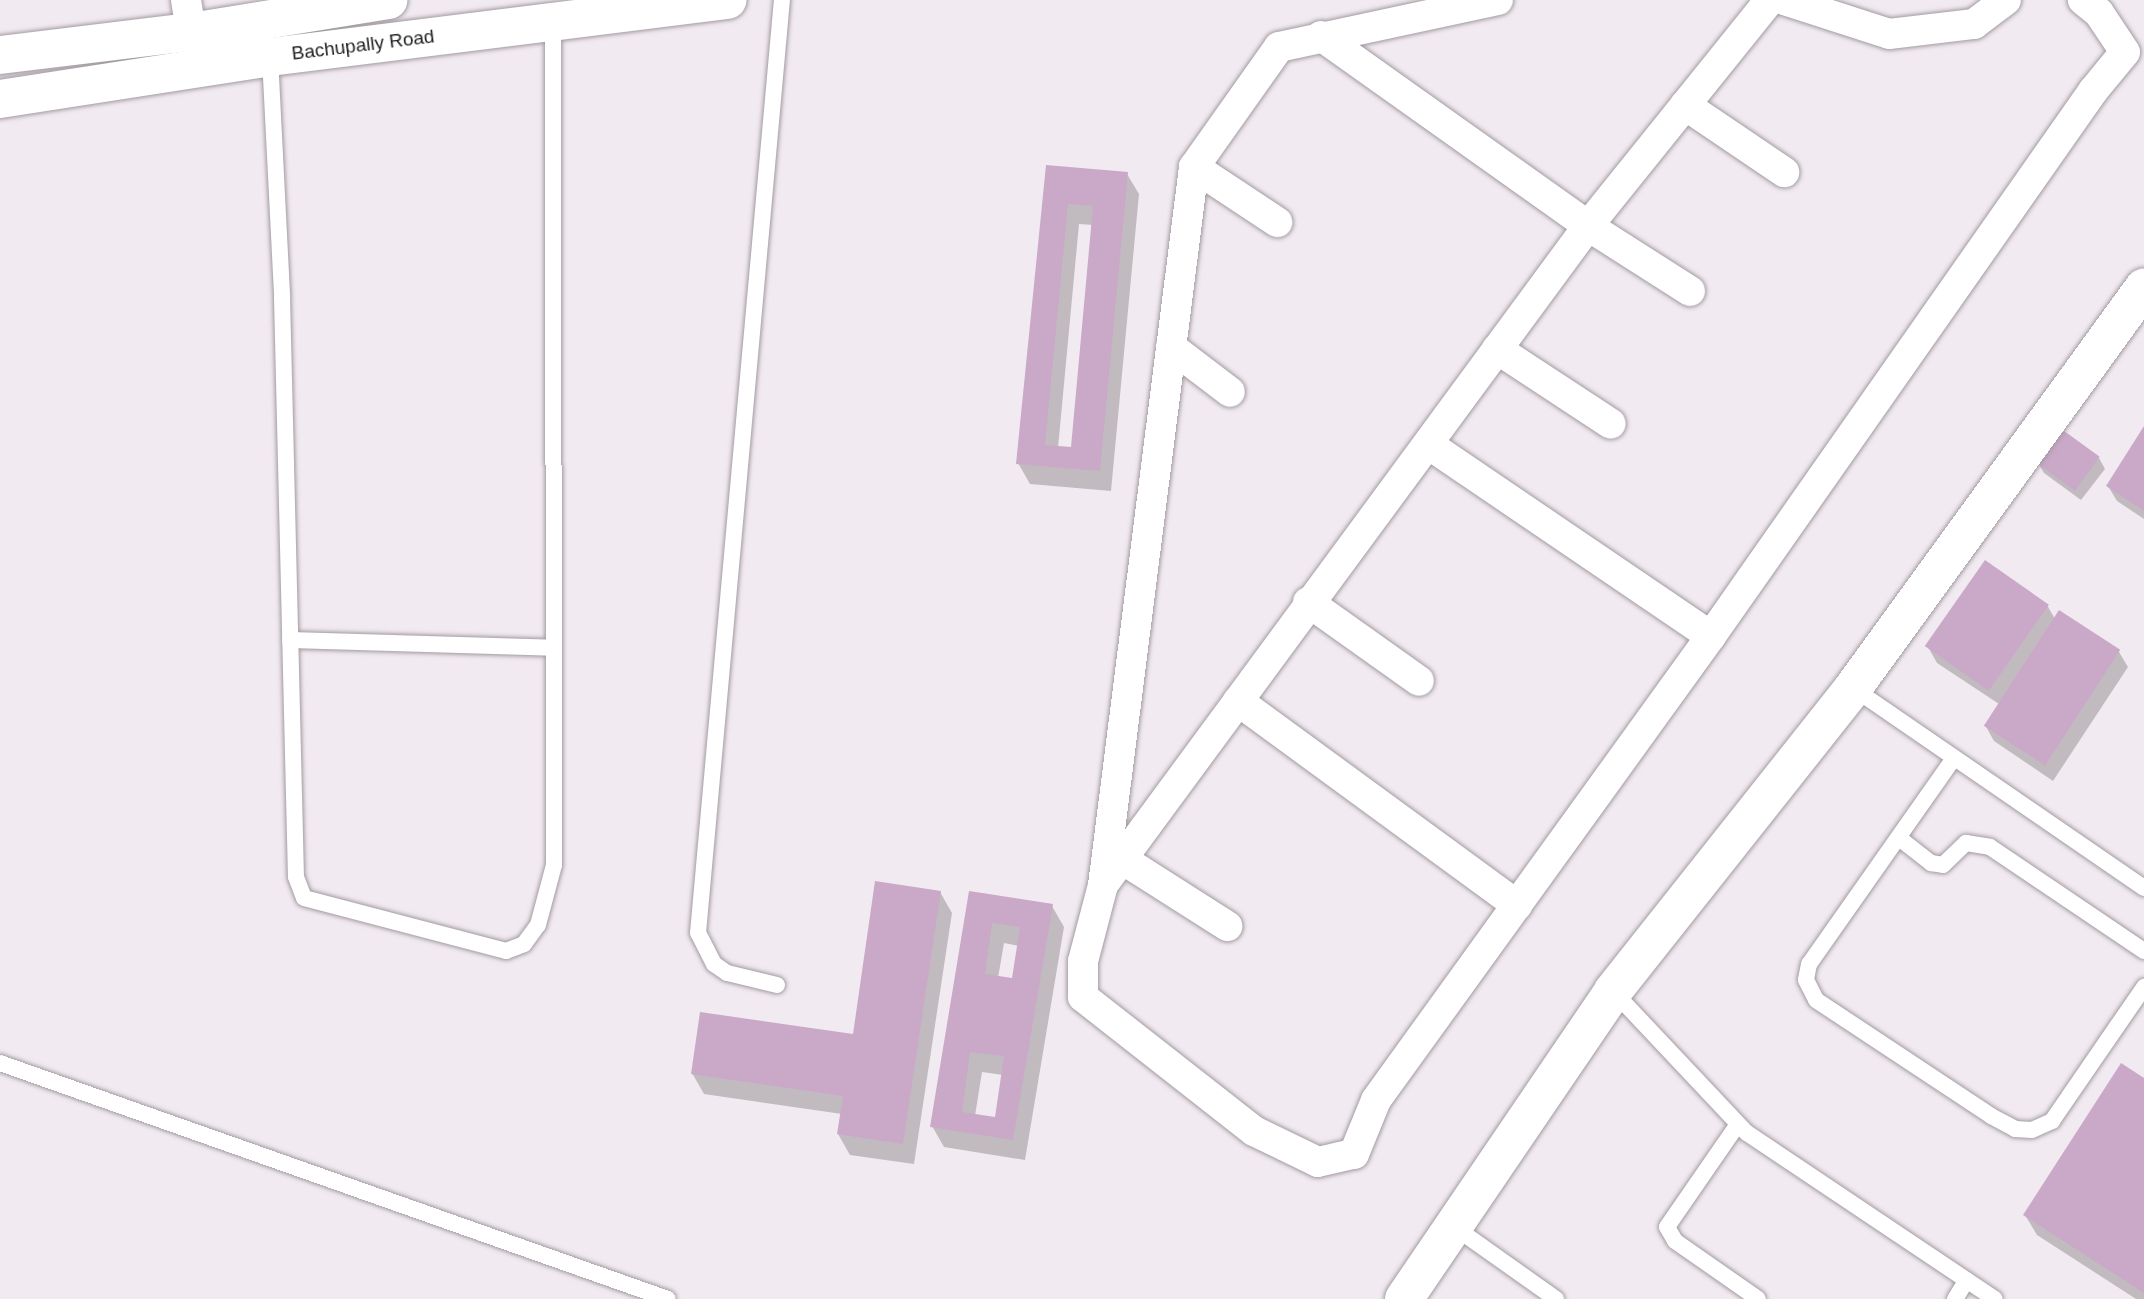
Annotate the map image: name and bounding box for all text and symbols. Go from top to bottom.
street label: Bachupally Road [290,25,436,65]

